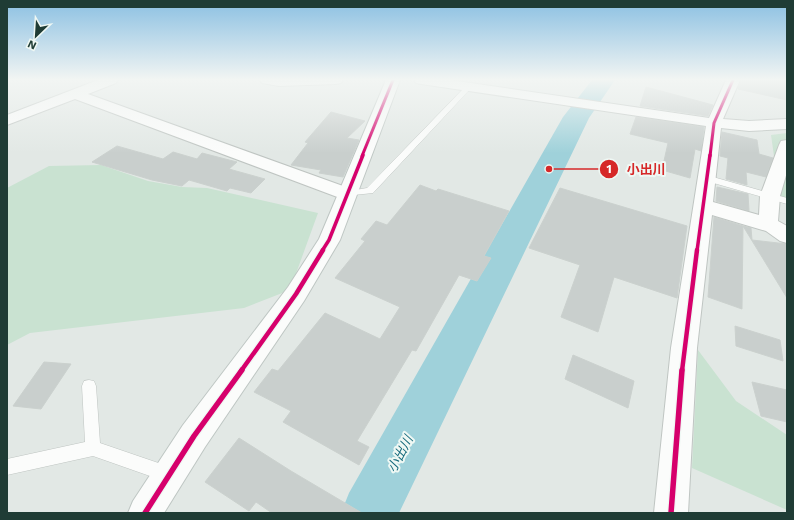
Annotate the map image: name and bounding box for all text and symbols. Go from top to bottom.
north arrow [16,16,56,56]
text: N [26,37,38,52]
callout: 小出川 [599,157,674,182]
text: 1 [606,162,612,176]
text: 小出川 [626,162,666,177]
water label: 小出川 [384,432,417,475]

